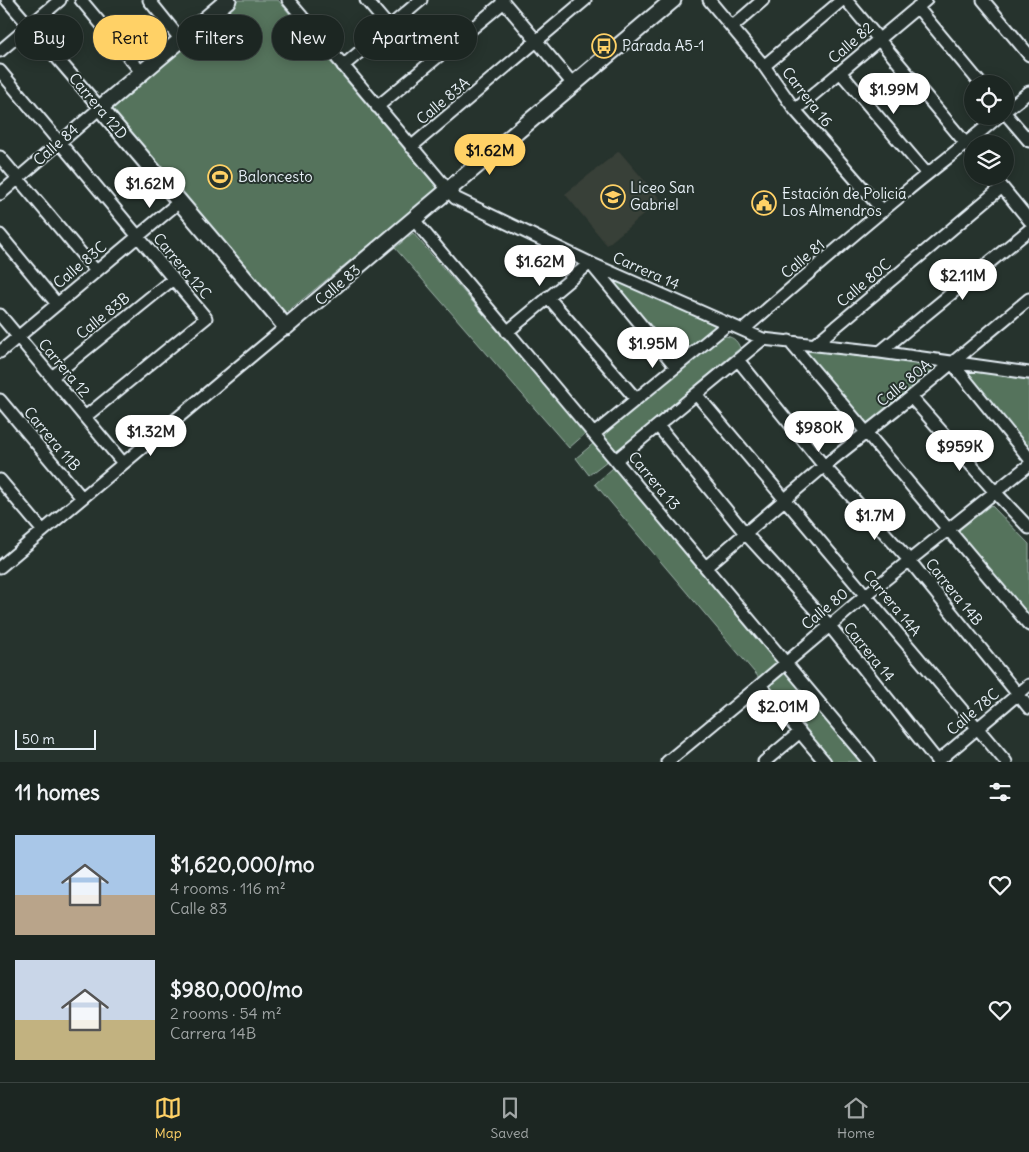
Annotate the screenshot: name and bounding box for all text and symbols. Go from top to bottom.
chip: Buy [15,15,83,60]
chip: Rent [93,15,167,60]
chip: Filters [177,15,262,60]
chip: New [272,15,344,60]
chip: Apartment [354,15,477,60]
street label: Calle 82 [824,18,877,67]
bus stop icon: Parada A5-1 [591,33,617,59]
place label: Parada A5-1 [622,36,705,55]
street label: Carrera 16 [778,63,837,130]
street label: Carrera 12D [65,69,132,143]
pin: $1.99M [853,72,935,115]
street label: Calle 83A [412,73,473,128]
map controls [964,75,1014,185]
button: locate [964,75,1014,125]
text: $1.99M [869,79,919,99]
street label: Calle 84 [29,120,83,170]
pin: $1.62M [449,134,531,176]
button: layers [964,135,1014,185]
text: $1.62M [465,140,515,160]
sports icon: Baloncesto [207,164,233,190]
pin: $1.62M [109,166,191,209]
place label: Baloncesto [238,167,313,186]
text: $1.62M [125,173,175,193]
place label: Liceo San Gabriel [630,178,695,214]
school or university icon: Liceo San Gabriel [600,184,626,210]
place label: Estación de Policia Los Almendros [782,184,907,220]
public building icon: Estación de Policia Los Almendros [751,190,777,216]
street label: Carrera 12C [149,229,216,303]
street label: Calle 81 [777,235,828,282]
street label: Calle 83C [49,237,110,292]
pin: $1.62M [499,244,581,287]
street label: Carrera 14 [610,247,683,294]
text: $1.62M [515,251,565,271]
street label: Calle 80C [833,254,895,311]
pin: $2.11M [922,258,1004,301]
street label: Calle 83 [311,260,364,309]
text: $2.11M [940,265,986,285]
street label: Calle 83B [72,288,134,343]
pin: $1.95M [612,326,694,369]
text: $1.95M [628,333,678,353]
street label: Carrera 12 [34,335,94,401]
street label: Calle 80A [873,355,935,410]
street label: Carrera 11B [20,403,85,475]
pin: $980K [784,410,854,453]
pin: $1.32M [110,414,192,457]
text: $980K [795,417,843,437]
text: $1.32M [126,421,176,441]
pin: $959K [925,430,995,472]
text: $959K [937,436,983,456]
street label: Carrera 13 [624,447,684,514]
pin: $1.7M [840,498,910,541]
text: $1.7M [855,505,895,525]
street label: Carrera 14B [922,554,987,629]
street label: Carrera 14A [859,566,926,640]
street label: Calle 80 [797,584,852,634]
street label: Carrera 14 [840,618,899,685]
street label: Calle 78C [943,684,1003,739]
pin: $2.01M [742,690,824,732]
text: $2.01M [758,696,808,716]
scale bar [15,727,96,750]
text: 50 m [22,730,55,748]
icon: filters [986,778,1014,806]
text: 11 homes [15,779,100,806]
text: $1,620,000/mo [170,851,315,878]
icon: home [55,855,115,915]
icon: heart [986,871,1014,899]
text: 4 rooms · 116 m² [170,878,286,898]
text: Calle 83 [170,898,227,918]
text: $980,000/mo [170,976,303,1003]
icon: home [55,980,115,1040]
icon: heart [986,996,1014,1024]
text: 2 rooms · 54 m² [170,1003,282,1023]
text: Carrera 14B [170,1023,256,1043]
tab: Map [154,1094,182,1142]
tab: Saved [490,1094,529,1142]
tab: Home [837,1094,875,1142]

